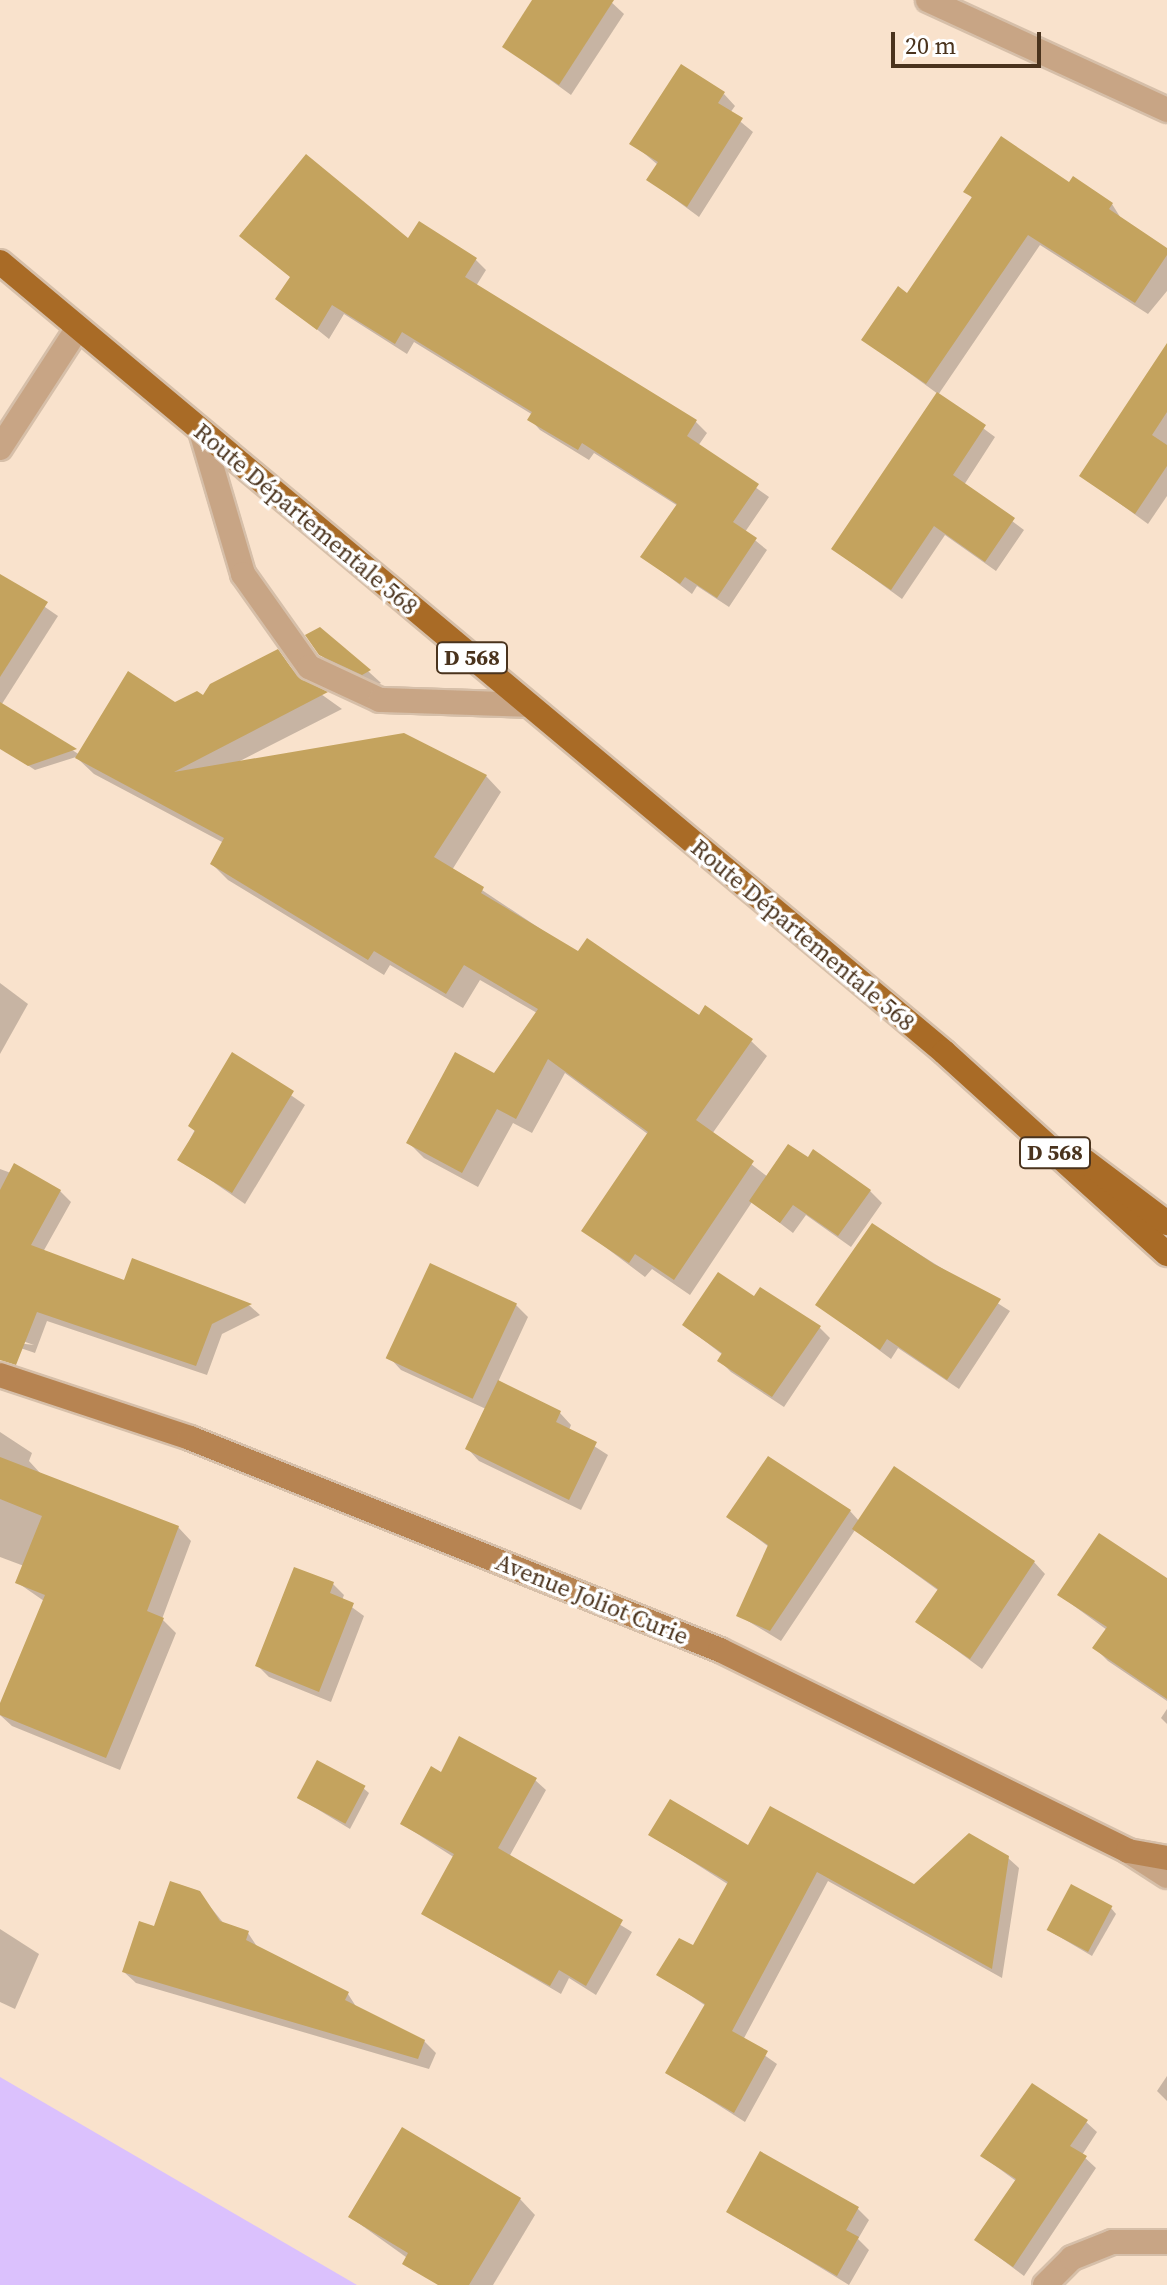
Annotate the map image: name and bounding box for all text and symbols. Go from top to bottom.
scale bar [895,16,1045,66]
text: 20 m [905,29,956,62]
street label: Route Départementale 568 [188,417,424,621]
road number: D 568 [436,640,508,676]
street label: Route Départementale 568 [685,833,921,1037]
road number: D 568 [1019,1135,1091,1171]
street label: Avenue Joliot Curie [492,1547,692,1651]

